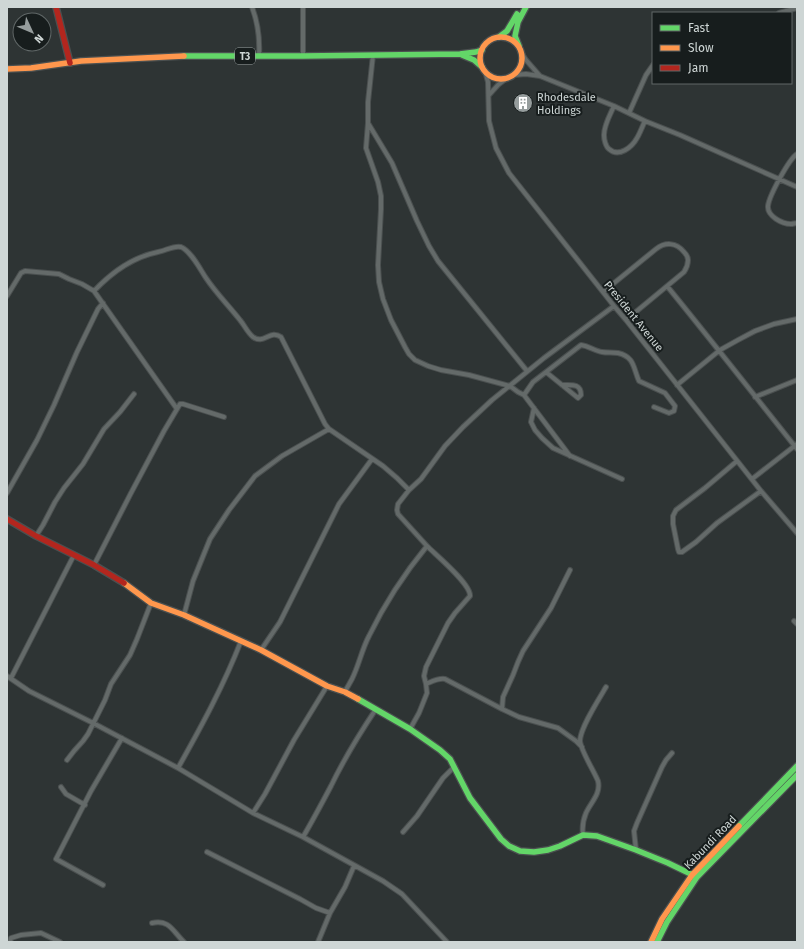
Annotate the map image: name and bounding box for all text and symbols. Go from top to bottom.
north arrow [12,12,52,52]
legend [652,12,792,84]
text: Fast [688,21,710,35]
text: N [32,31,46,46]
text: Slow [688,41,714,55]
road number: T3 [235,48,255,64]
text: Jam [688,61,708,75]
place label: Rhodesdale Holdings [537,91,596,117]
building icon: Rhodesdale Holdings [512,92,534,114]
street label: President Avenue [601,279,666,354]
street label: Kabundi Road [681,813,739,872]

